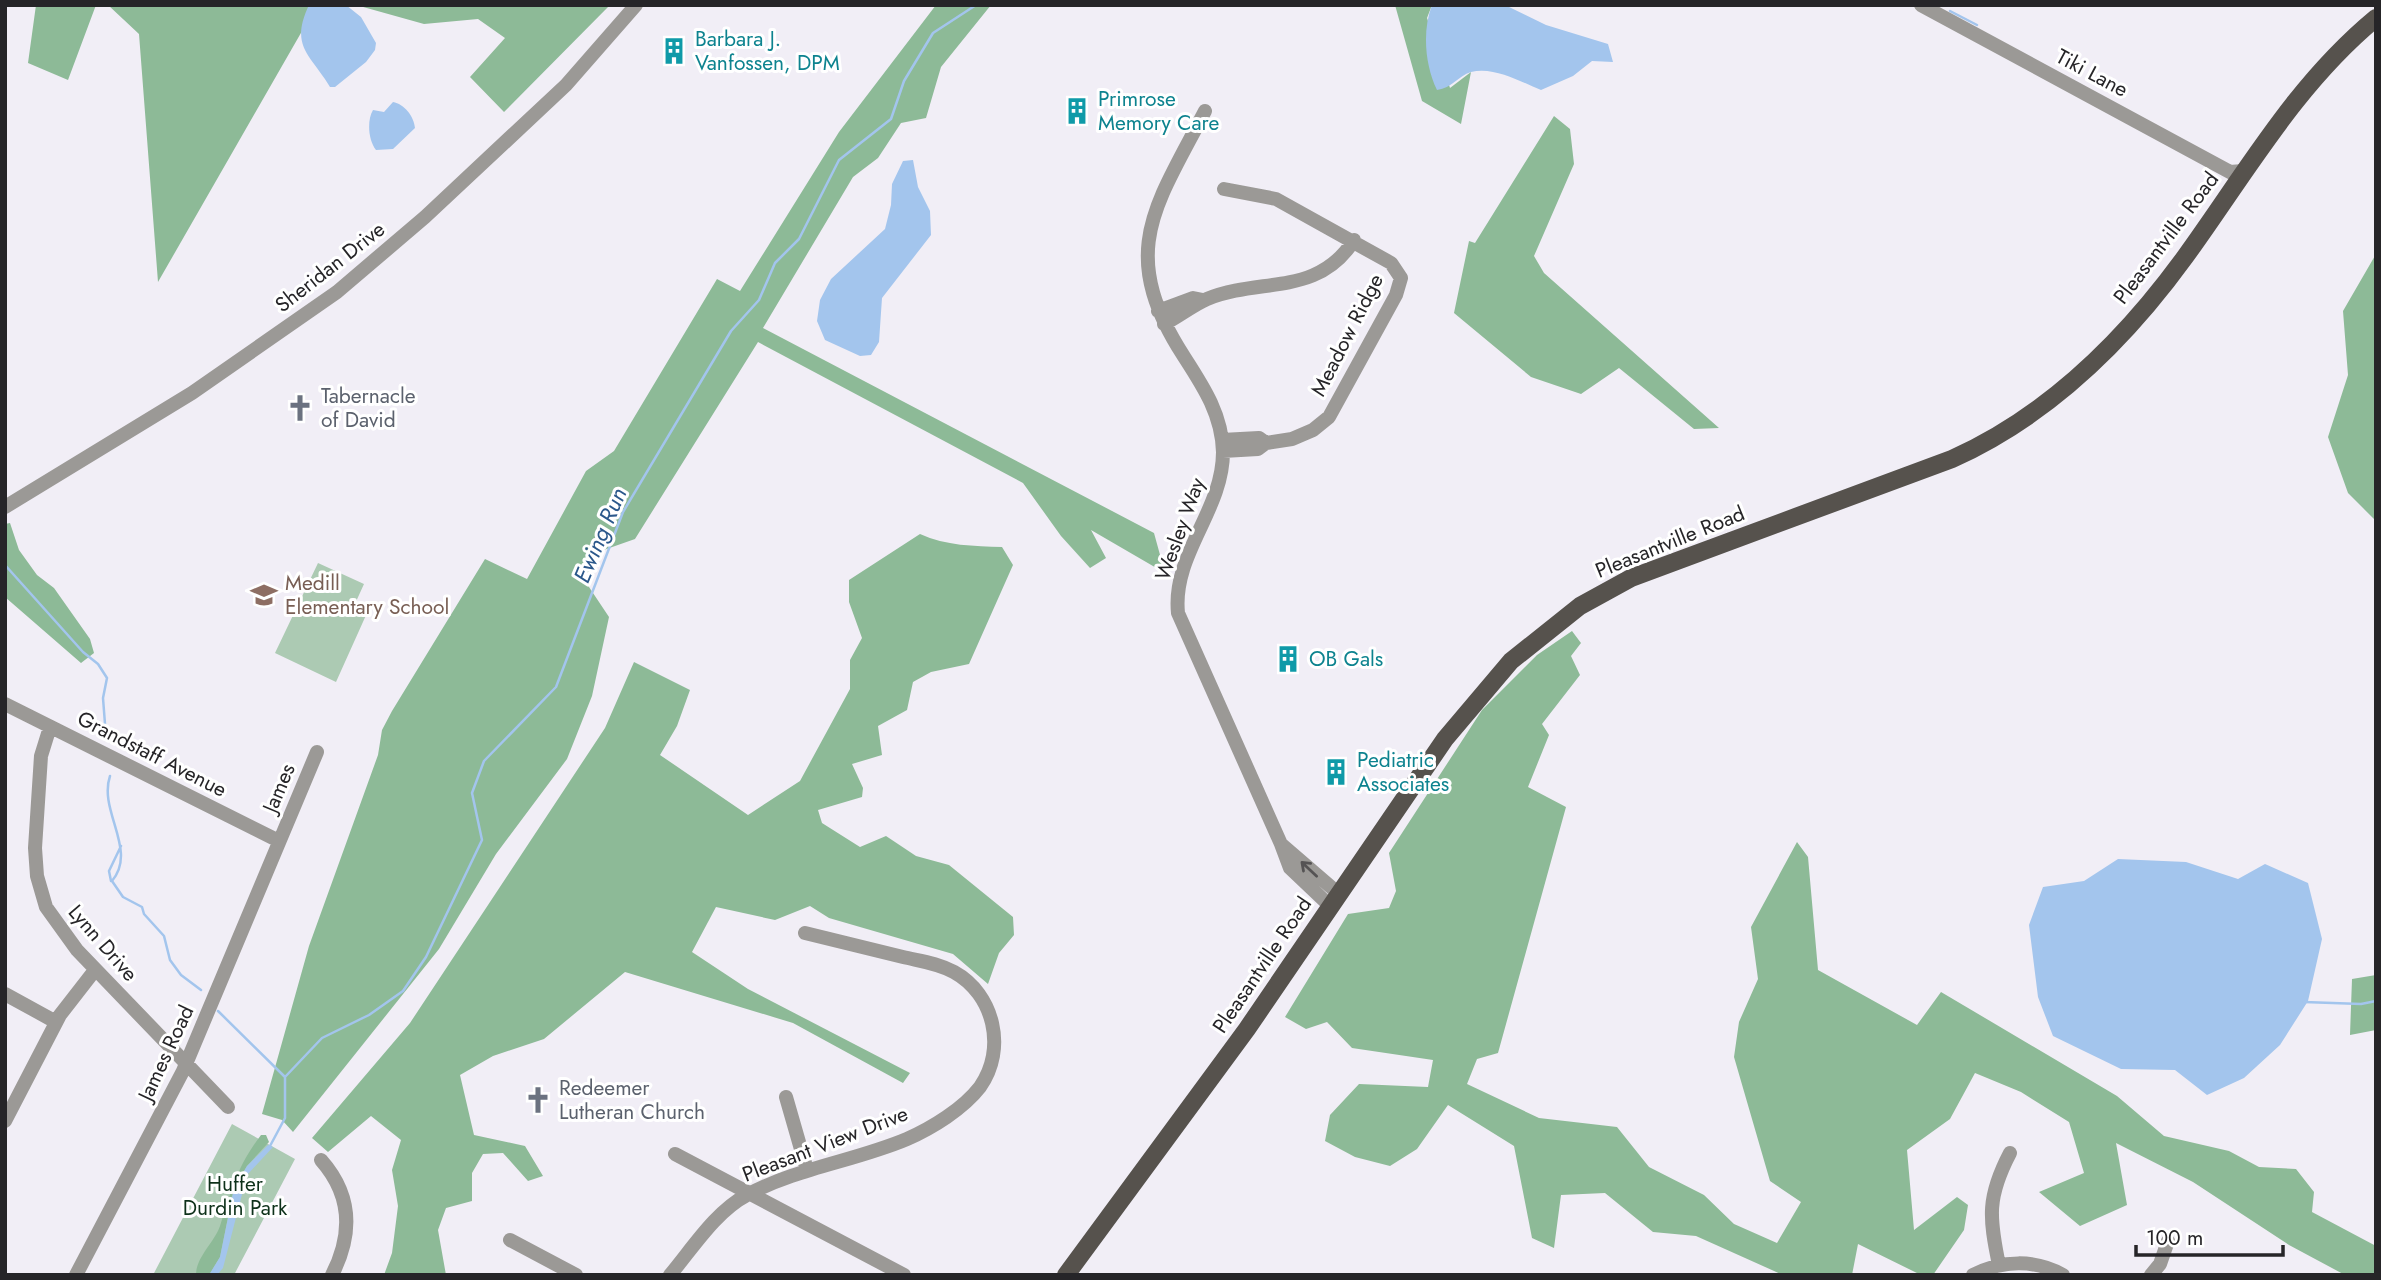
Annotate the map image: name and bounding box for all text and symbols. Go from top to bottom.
place label: Barbara J. Vanfossen, DPM [695,24,840,78]
building icon: Barbara J. Vanfossen, DPM [659,36,689,66]
street label: Tiki Lane [2051,42,2133,105]
place label: Primrose Memory Care [1098,84,1219,138]
building icon: Primrose Memory Care [1062,96,1092,126]
street label: Pleasantville Road [2106,166,2226,310]
street label: Sheridan Drive [269,214,391,319]
street label: Meadow Ridge [1303,269,1391,401]
place label: Tabernacle of David [321,381,416,435]
church icon: Tabernacle of David [285,393,315,423]
street label: Wesley Way [1148,473,1213,584]
water label: Ewing Run [565,482,635,588]
street label: Pleasantville Road [1591,498,1749,586]
place label: Medill Elementary School [285,568,449,622]
school or university icon: Medill Elementary School [249,580,279,610]
building icon: OB Gals [1273,644,1303,674]
place label: OB Gals [1309,644,1383,674]
street label: Grandstaff Avenue [72,703,232,805]
place label: Pediatric Associates [1357,745,1449,799]
building icon: Pediatric Associates [1321,757,1351,787]
street label: James [254,759,303,820]
one-way arrow [1301,861,1319,878]
street label: Pleasantville Road [1205,891,1319,1039]
street label: Lynn Drive [61,898,145,988]
street label: James Road [129,1000,201,1108]
place label: Redeemer Lutheran Church [559,1073,705,1127]
church icon: Redeemer Lutheran Church [523,1085,553,1115]
street label: Pleasant View Drive [738,1099,912,1189]
park label: Huffer Durdin Park [183,1169,288,1223]
scale bar [2136,1214,2283,1258]
text: 100 m [2146,1223,2203,1253]

